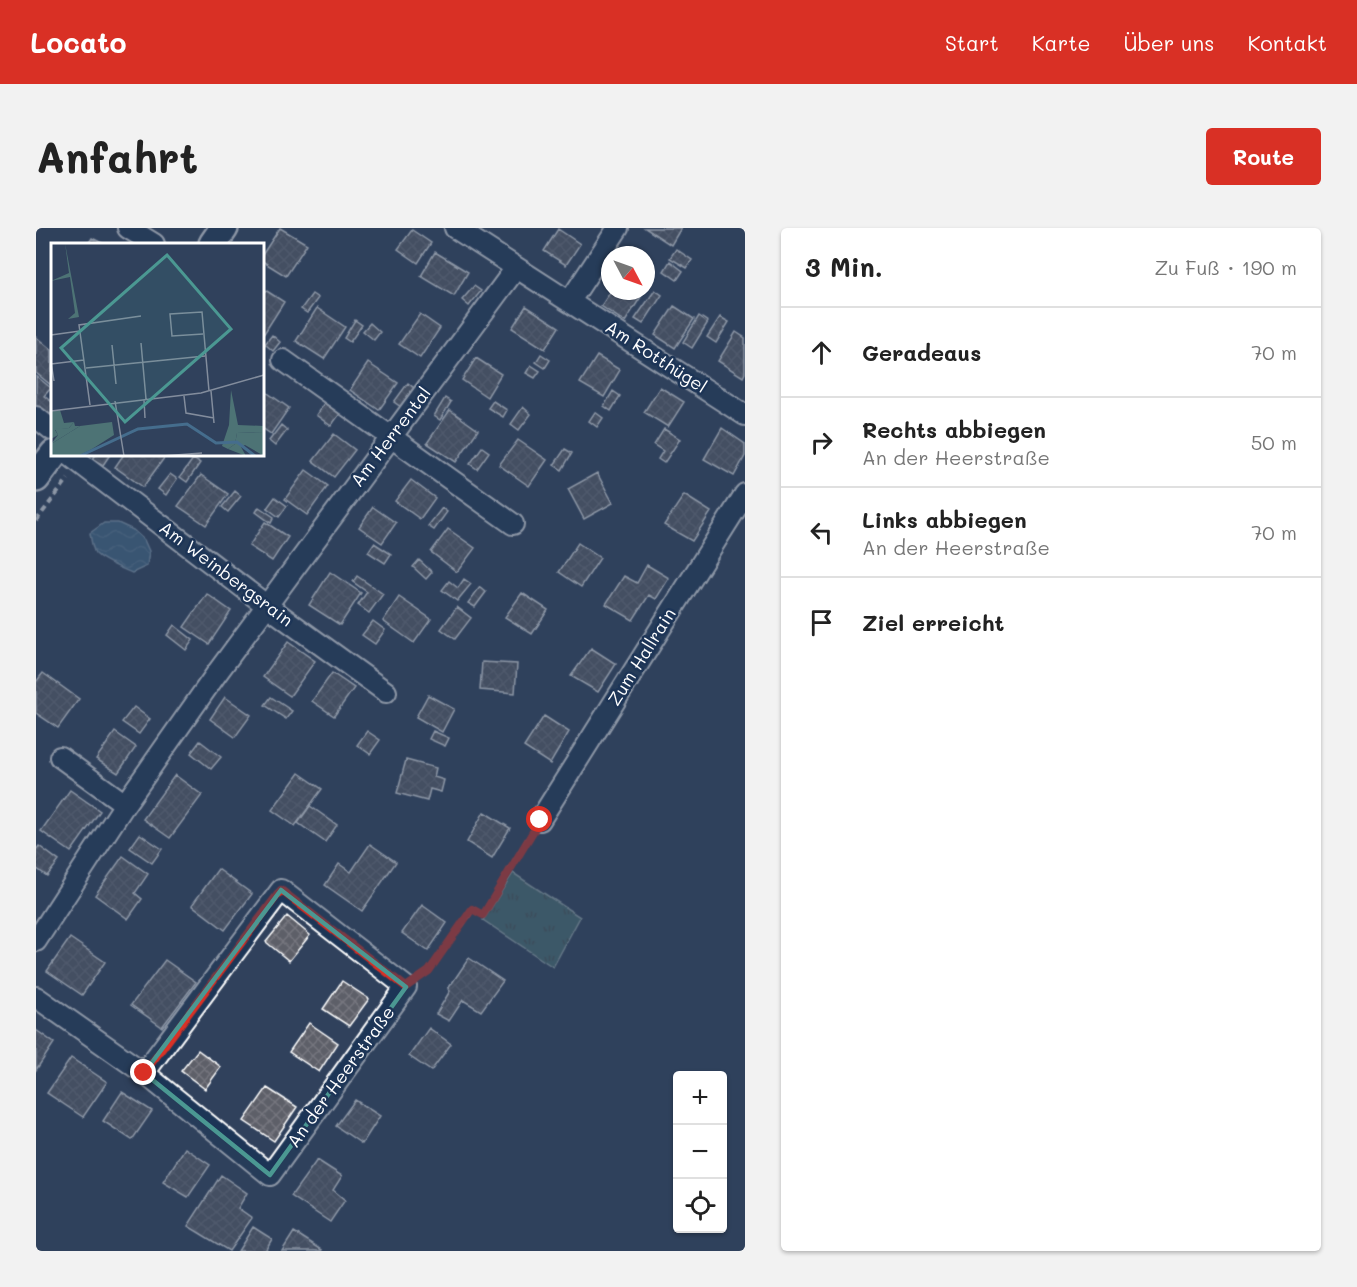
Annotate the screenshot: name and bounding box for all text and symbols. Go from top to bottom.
text: Locato [30,24,127,60]
text: Start [945,29,999,56]
text: Karte [1032,29,1090,56]
text: Über uns [1123,29,1214,56]
text: Kontakt [1247,29,1327,56]
button: Route [1206,128,1321,185]
text: Anfahrt [36,129,198,184]
inset map [51,243,264,456]
north arrow [601,246,655,300]
text: 3 Min. [805,250,883,284]
text: Zu Fuß · 190 m [1154,254,1297,280]
street label: Am Rotthügel [601,314,712,398]
icon: ahead [805,336,838,369]
text: Geradeaus [862,338,981,367]
text: 70 m [1251,339,1297,365]
street label: Am Herrental [345,382,436,491]
text: Rechts abbiegen [862,415,1046,444]
icon: right [805,426,838,459]
text: 50 m [1251,429,1297,455]
text: An der Heerstraße [862,444,1050,470]
text: Links abbiegen [862,505,1027,534]
street label: Am Weinbergsrain [155,515,298,631]
icon: left [805,516,838,549]
text: 70 m [1251,519,1297,545]
text: An der Heerstraße [862,534,1050,560]
street label: Zum Hallrain [602,603,681,710]
icon: arrive [805,606,838,639]
text: Ziel erreicht [862,608,1004,637]
route start [526,806,552,832]
street label: An der Heerstraße [281,1001,400,1152]
route end [130,1059,156,1085]
map controls [673,1071,727,1233]
button: + [673,1071,727,1125]
button: − [673,1125,727,1179]
button: locate [673,1179,727,1233]

